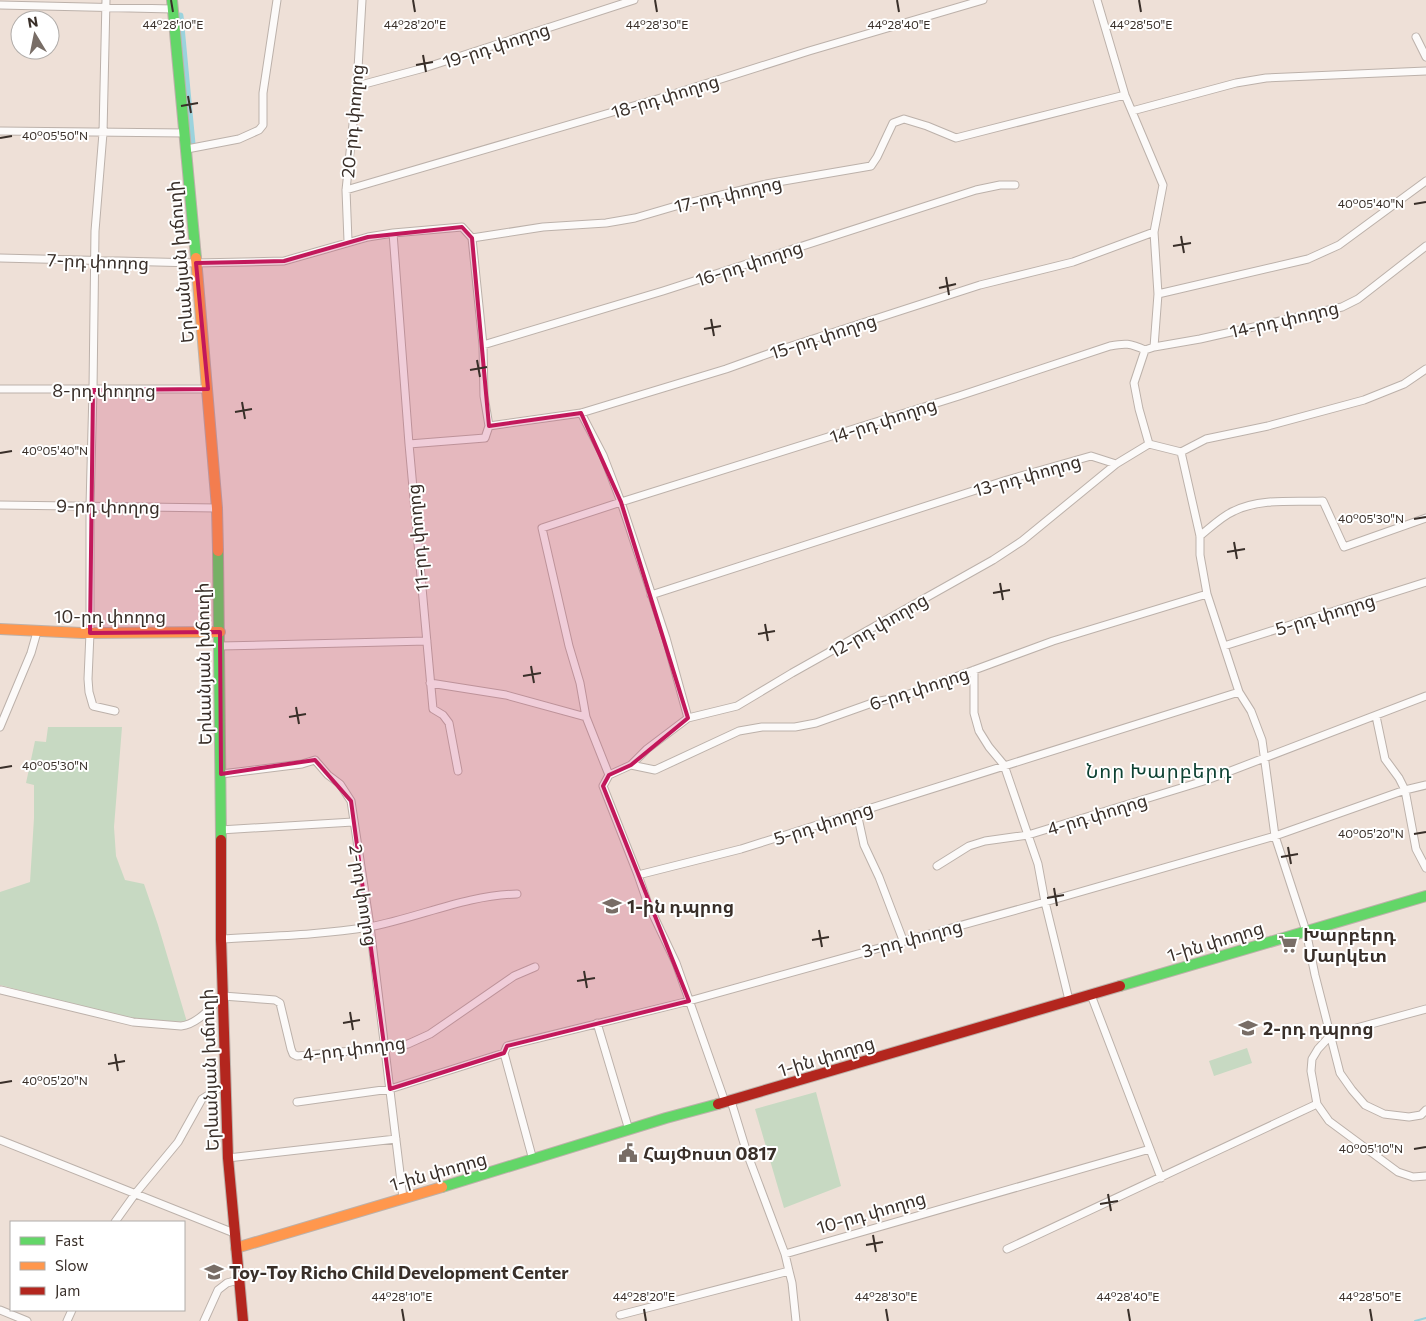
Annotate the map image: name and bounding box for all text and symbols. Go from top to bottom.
north arrow [10,10,60,60]
text: N [26,12,39,31]
text: 44°28'10"E [143,17,203,31]
text: 44°28'20"E [384,17,446,31]
street label: 19-րդ փողոց [440,17,552,73]
text: 44°28'30"E [626,17,688,31]
text: 44°28'40"E [868,17,930,31]
text: 44°28'50"E [1110,17,1172,31]
street label: 20-րդ փողոց [336,63,368,179]
street label: 18-րդ փողոց [609,69,721,123]
text: 40°05'50"N [22,128,88,142]
street label: 17-րդ փողոց [672,171,784,217]
street label: Երևանյան խճուղի [162,180,198,344]
text: 40°05'40"N [1338,196,1404,210]
street label: 16-րդ փողոց [693,235,805,291]
street label: 7-րդ փողոց [47,248,149,274]
street label: 14-րդ փողոց [1227,296,1341,342]
street label: 15-րդ փողոց [767,308,879,364]
street label: 8-րդ փողոց [52,379,156,401]
street label: 14-րդ փողոց [827,392,939,448]
text: 40°05'40"N [22,443,88,457]
street label: 13-րդ փողոց [971,449,1083,501]
street label: 11-րդ փողոց [401,483,433,593]
street label: 9-րդ փողոց [56,494,160,518]
text: 40°05'30"N [1338,511,1404,525]
street label: Երևանյան խճուղի [191,582,215,746]
street label: 12-րդ փողոց [825,588,931,662]
street label: 5-րդ փողոց [1273,588,1377,640]
street label: 10-րդ փողոց [54,605,166,627]
street label: 6-րդ փողոց [866,662,972,714]
text: 40°05'30"N [22,758,88,772]
district label: Նոր Խարբերդ [1086,758,1232,783]
street label: 4-րդ փողոց [1044,788,1150,840]
street label: 5-րդ փողոց [771,797,875,849]
text: 40°05'20"N [1338,826,1404,840]
street label: 2-րդ փողոց [345,843,383,947]
school or university icon: 1-ին դպրոց [601,895,623,917]
place label: 1-ին դպրոց [627,895,734,917]
street label: 3-րդ փողոց [859,914,965,962]
street label: 1-ին փողոց [1164,916,1266,966]
place label: Խարբերդ Մարկետ [1303,923,1396,966]
supermarket icon: Խարբերդ Մարկետ [1277,933,1299,955]
street label: Երևանյան խճուղի [195,988,223,1152]
school or university icon: 2-րդ դպրոց [1237,1017,1259,1039]
place label: 2-րդ դպրոց [1263,1017,1374,1039]
street label: 4-րդ փողոց [301,1031,407,1065]
street label: 1-ին փողոց [775,1031,877,1081]
text: 40°05'20"N [22,1073,88,1087]
text: 40°05'10"N [1339,1141,1403,1155]
public building icon: ՀայՓոստ 0817 [617,1142,639,1164]
place label: ՀայՓոստ 0817 [643,1142,777,1164]
street label: 1-ին փողոց [387,1147,489,1195]
street label: 10-րդ փողոց [814,1186,928,1238]
legend [10,1221,185,1311]
text: Fast [55,1231,84,1249]
text: Slow [55,1256,88,1274]
school or university icon: Toy-Toy Richo Child Development Center [203,1261,225,1283]
place label: Toy-Toy Richo Child Development Center [229,1261,569,1283]
text: Jam [55,1281,80,1299]
text: 44°28'10"E [372,1289,432,1303]
text: 44°28'20"E [613,1289,675,1303]
text: 44°28'30"E [855,1289,917,1303]
text: 44°28'40"E [1097,1289,1159,1303]
text: 44°28'50"E [1339,1289,1401,1303]

